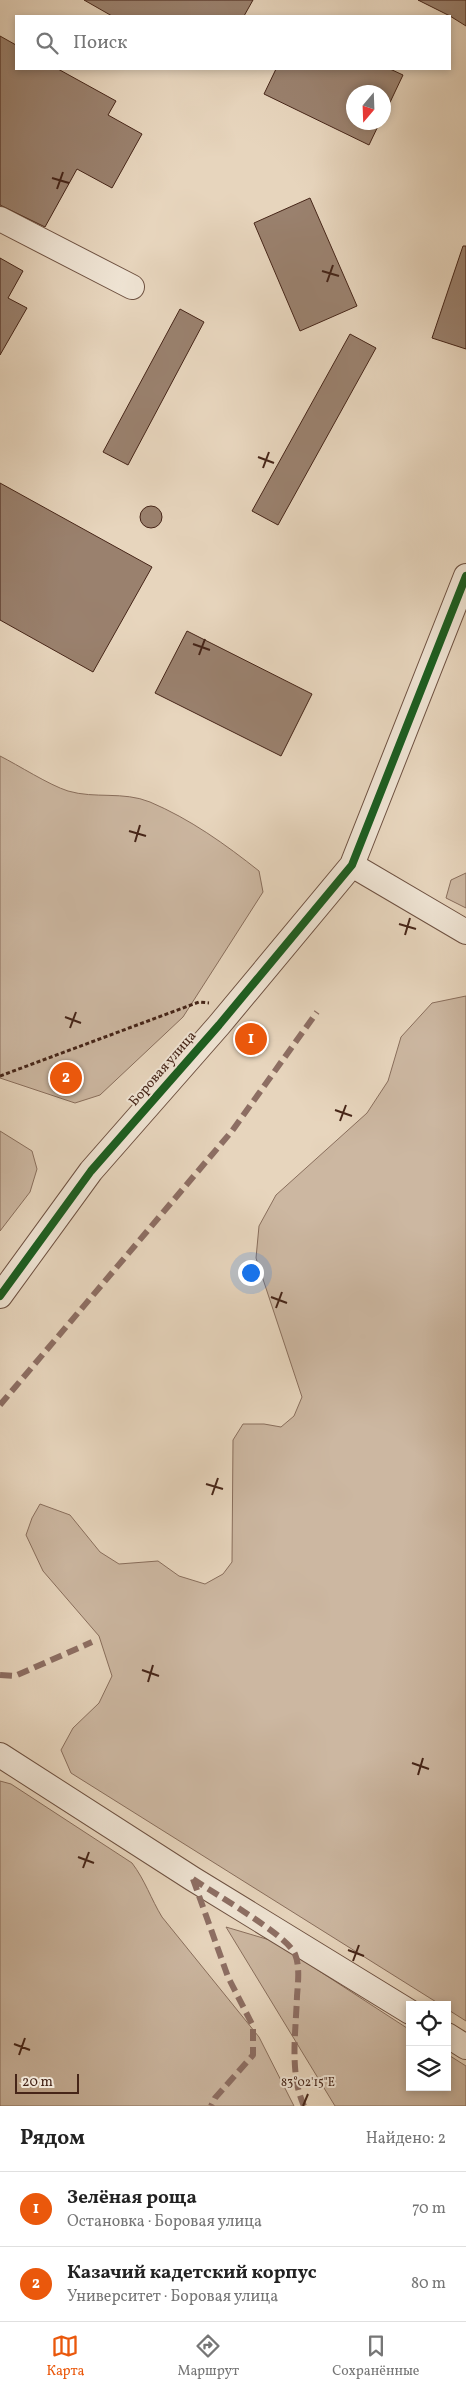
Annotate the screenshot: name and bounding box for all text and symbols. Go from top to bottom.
search box [15,15,451,70]
icon: search [33,29,61,57]
text: Поиск [73,30,127,56]
north arrow [346,85,391,130]
pin: 1 [235,1020,267,1058]
street label: Боровая улица [125,1027,201,1111]
pin: 2 [50,1059,82,1097]
your location [238,1260,264,1286]
map controls [406,2001,451,2091]
button: locate [406,2001,451,2046]
button: layers [406,2046,451,2091]
scale bar [15,2071,79,2094]
text: 20 m [22,2073,53,2092]
text: 83°02'15"E [281,2075,335,2091]
text: Рядом [20,2124,85,2153]
text: Найдено: 2 [366,2128,446,2150]
text: Зелёная роща [67,2185,197,2211]
text: 1 [33,2198,39,2220]
text: 70 m [412,2198,446,2220]
text: Остановка · Боровая улица [67,2211,262,2233]
text: Казачий кадетский корпус [67,2260,317,2286]
text: 2 [32,2273,40,2295]
text: 80 m [411,2273,446,2295]
text: Университет · Боровая улица [67,2286,278,2308]
tab: Карта [46,2332,84,2381]
tab: Маршрут [177,2332,239,2381]
tab: Сохранённые [332,2332,420,2381]

